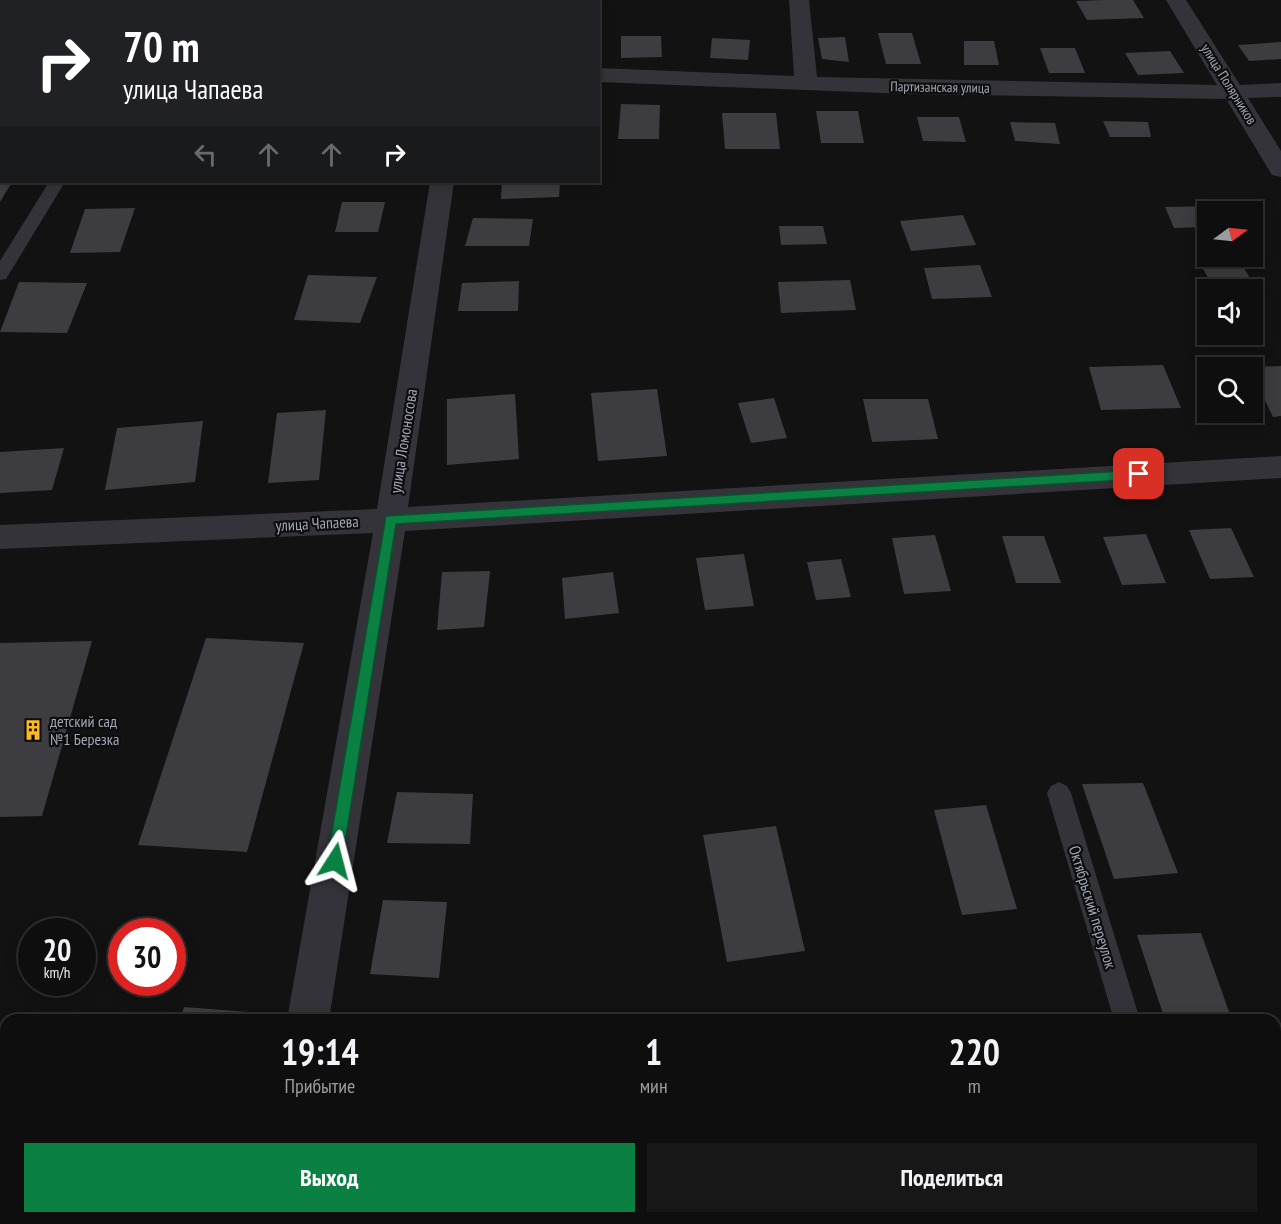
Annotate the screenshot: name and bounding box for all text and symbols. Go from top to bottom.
text: 70 m [123,19,200,74]
icon: right [24,24,102,102]
street label: улица Полярников [1197,40,1261,128]
text: улица Чапаева [123,72,263,106]
street label: Партизанская улица [890,77,990,97]
icon: left [189,138,222,171]
icon: ahead [252,138,285,171]
icon: ahead [315,138,348,171]
icon: right [378,138,411,171]
north arrow [1197,201,1263,267]
map controls [1197,201,1263,423]
button: sound [1197,279,1263,345]
button: search [1197,357,1263,423]
street label: улица Ломоносова [385,387,421,495]
pin [1113,448,1164,499]
icon: arrive [1122,457,1155,490]
street label: улица Чапаева [275,511,359,535]
place label: детский сад №1 Березка [50,711,119,749]
building icon: детский сад №1 Березка [21,718,45,742]
position arrow [303,829,367,893]
street label: Октябрьский переулок [1065,843,1121,972]
speed limit sign: 30 [108,918,186,996]
text: 20 [43,930,71,969]
text: km/h [44,963,70,982]
text: 19:14 [281,1028,359,1075]
text: 1 [645,1028,662,1075]
text: 220 [948,1028,1000,1075]
text: Прибытие [284,1073,355,1099]
text: мин [640,1073,668,1099]
text: m [968,1073,981,1099]
button: Выход [24,1143,635,1212]
button: Поделиться [647,1143,1257,1212]

